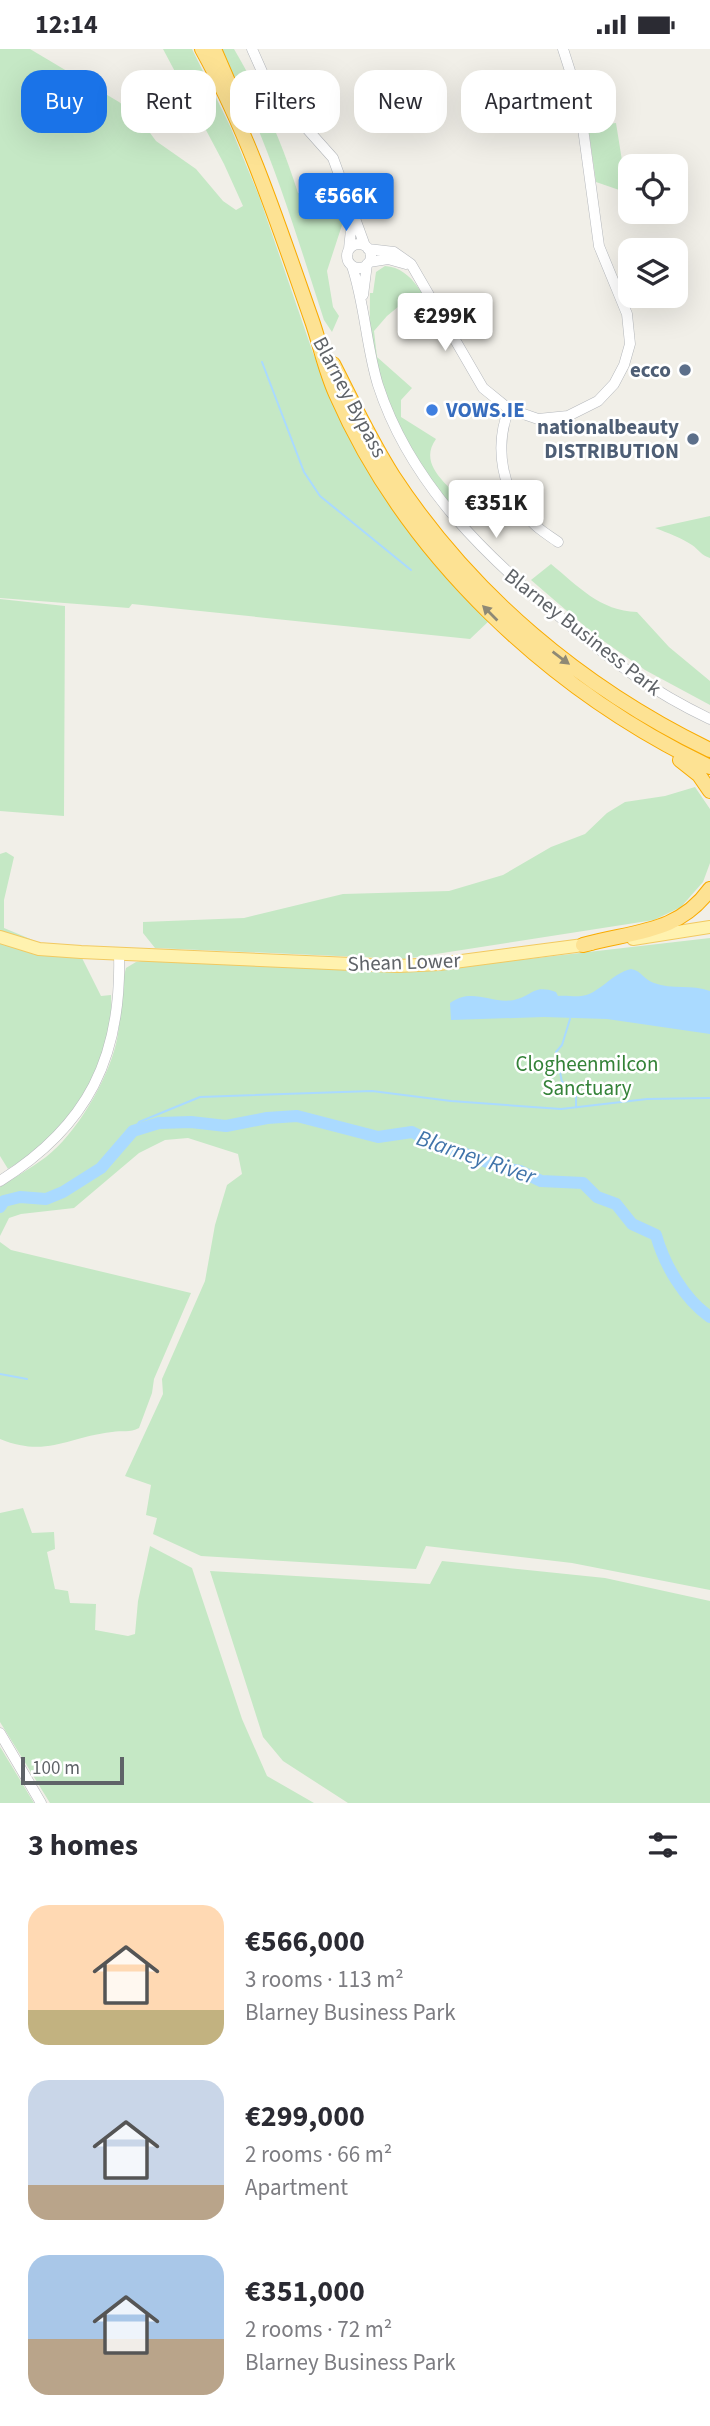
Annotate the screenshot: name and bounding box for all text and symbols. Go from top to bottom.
text: 12:14 [35,6,98,43]
chip: Buy [21,70,107,133]
chip: Rent [121,70,216,133]
chip: Filters [230,70,340,133]
chip: New [354,70,447,133]
chip: Apartment [461,70,616,133]
map controls [618,154,688,308]
button: locate [618,154,688,224]
pin: €566K [297,173,395,233]
text: €566K [315,179,377,212]
button: layers [618,238,688,308]
pin: €299K [396,293,494,353]
text: €299K [414,299,476,332]
street label: Blarney Bypass [306,331,395,463]
place label: ecco [630,355,671,385]
marker: ecco [677,362,693,378]
place label: VOWS.IE [445,395,525,425]
marker: VOWS.IE [424,402,440,418]
place label: nationalbeauty DISTRIBUTION [537,412,679,466]
marker: nationalbeauty DISTRIBUTION [685,431,701,447]
pin: €351K [447,481,545,540]
text: €351K [465,486,527,519]
street label: Blarney Business Park [498,561,668,703]
one-way arrow [482,605,498,621]
one-way arrow [552,650,570,664]
street label: Shean Lower [347,945,462,979]
park label: Clogheenmilcon Sanctuary [516,1049,659,1103]
water label: Blarney River [412,1121,541,1193]
scale bar [21,1754,124,1786]
text: 100 m [32,1755,80,1782]
text: 3 homes [28,1824,138,1867]
icon: filters [644,1826,682,1864]
text: €566,000 [245,1920,365,1963]
icon: home [84,1933,168,2017]
text: 3 rooms · 113 m² [245,1963,404,1996]
text: Blarney Business Park [245,1996,456,2029]
text: €299,000 [245,2095,365,2138]
icon: home [84,2108,168,2192]
text: 2 rooms · 66 m² [245,2138,392,2171]
text: Apartment [245,2171,348,2204]
text: €351,000 [245,2270,365,2313]
icon: home [84,2283,168,2367]
text: 2 rooms · 72 m² [245,2313,392,2346]
text: Blarney Business Park [245,2346,456,2379]

